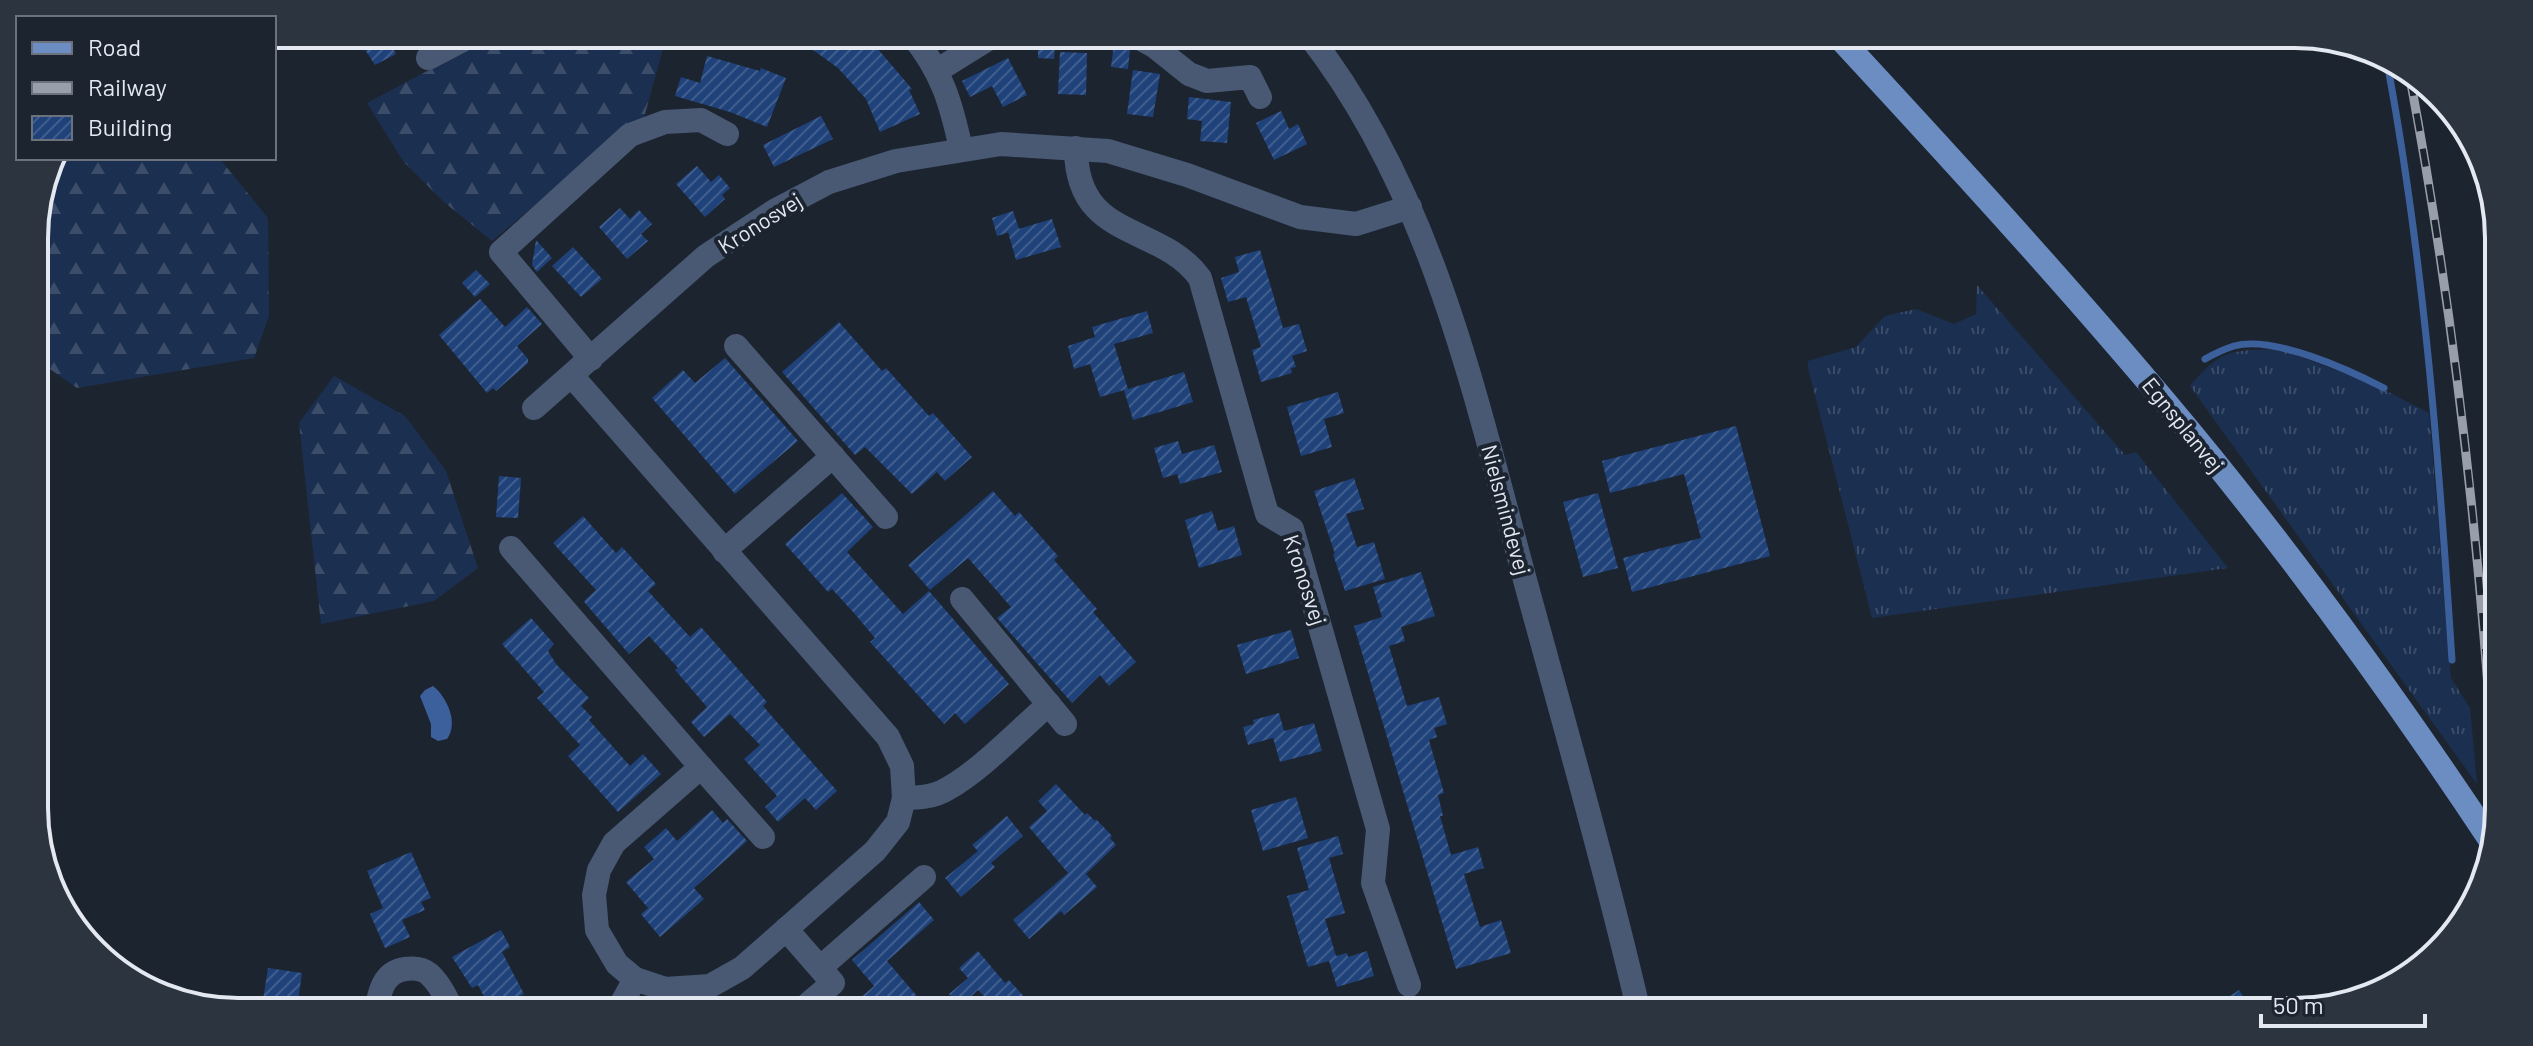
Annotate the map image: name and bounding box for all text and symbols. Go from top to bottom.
legend [16,16,276,160]
text: Road [88,32,141,61]
text: Railway [88,72,167,101]
text: Building [88,112,172,141]
street label: Kronosvej [713,186,806,258]
street label: Egnsplanvej [2138,372,2230,477]
street label: Nielsmindevej [1477,442,1537,578]
street label: Kronosvej [1279,531,1333,628]
scale bar [2261,978,2425,1028]
text: 50 m [2273,990,2324,1019]

